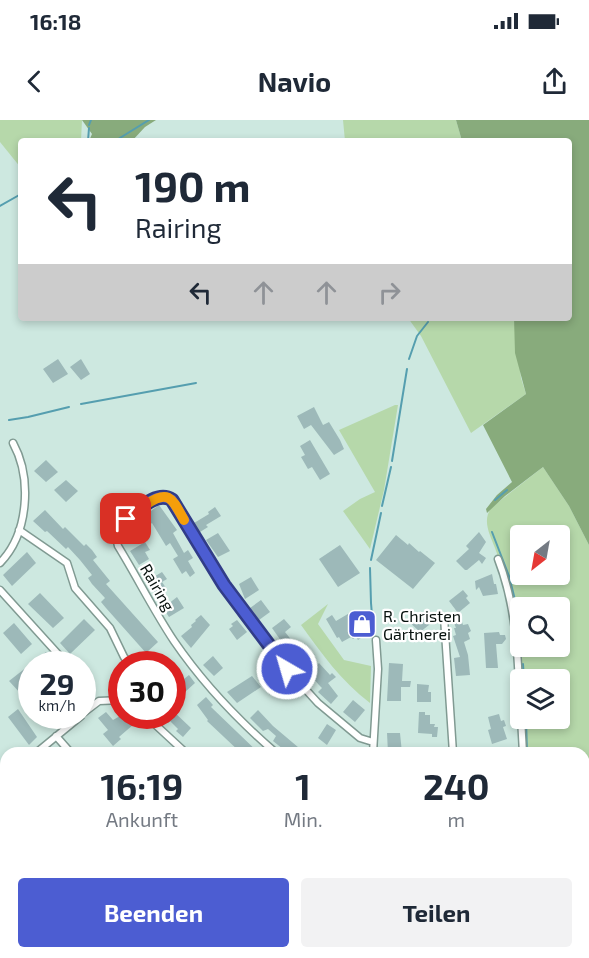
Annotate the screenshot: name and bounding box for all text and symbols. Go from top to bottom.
text: 16:18 [30,8,81,34]
icon: back [18,65,51,98]
text: Navio [258,65,331,97]
icon: share [538,65,571,98]
text: 190 m [135,160,251,210]
icon: left [36,162,114,240]
text: Rairing [135,211,221,243]
icon: left [184,276,217,309]
icon: ahead [247,276,280,309]
icon: ahead [310,276,343,309]
icon: right [373,276,406,309]
pin [100,493,151,544]
icon: arrive [109,502,142,535]
north arrow [510,525,570,585]
map controls [510,525,570,729]
street label: Rairing [137,560,179,614]
button: search [510,597,570,657]
place label: R. Christen Gärtnerei [383,606,461,643]
shop icon: R. Christen Gärtnerei [346,608,378,640]
position arrow [255,637,319,701]
speed limit sign: 30 [108,651,186,729]
text: 29 [39,665,75,701]
button: layers [510,669,570,729]
text: km/h [38,696,76,714]
text: 16:19 [100,764,183,807]
text: 1 [295,764,311,807]
text: 240 [423,764,490,807]
text: Ankunft [106,807,178,831]
text: Min. [284,807,322,831]
text: m [447,807,465,831]
button: Beenden [18,878,289,947]
button: Teilen [301,878,572,947]

